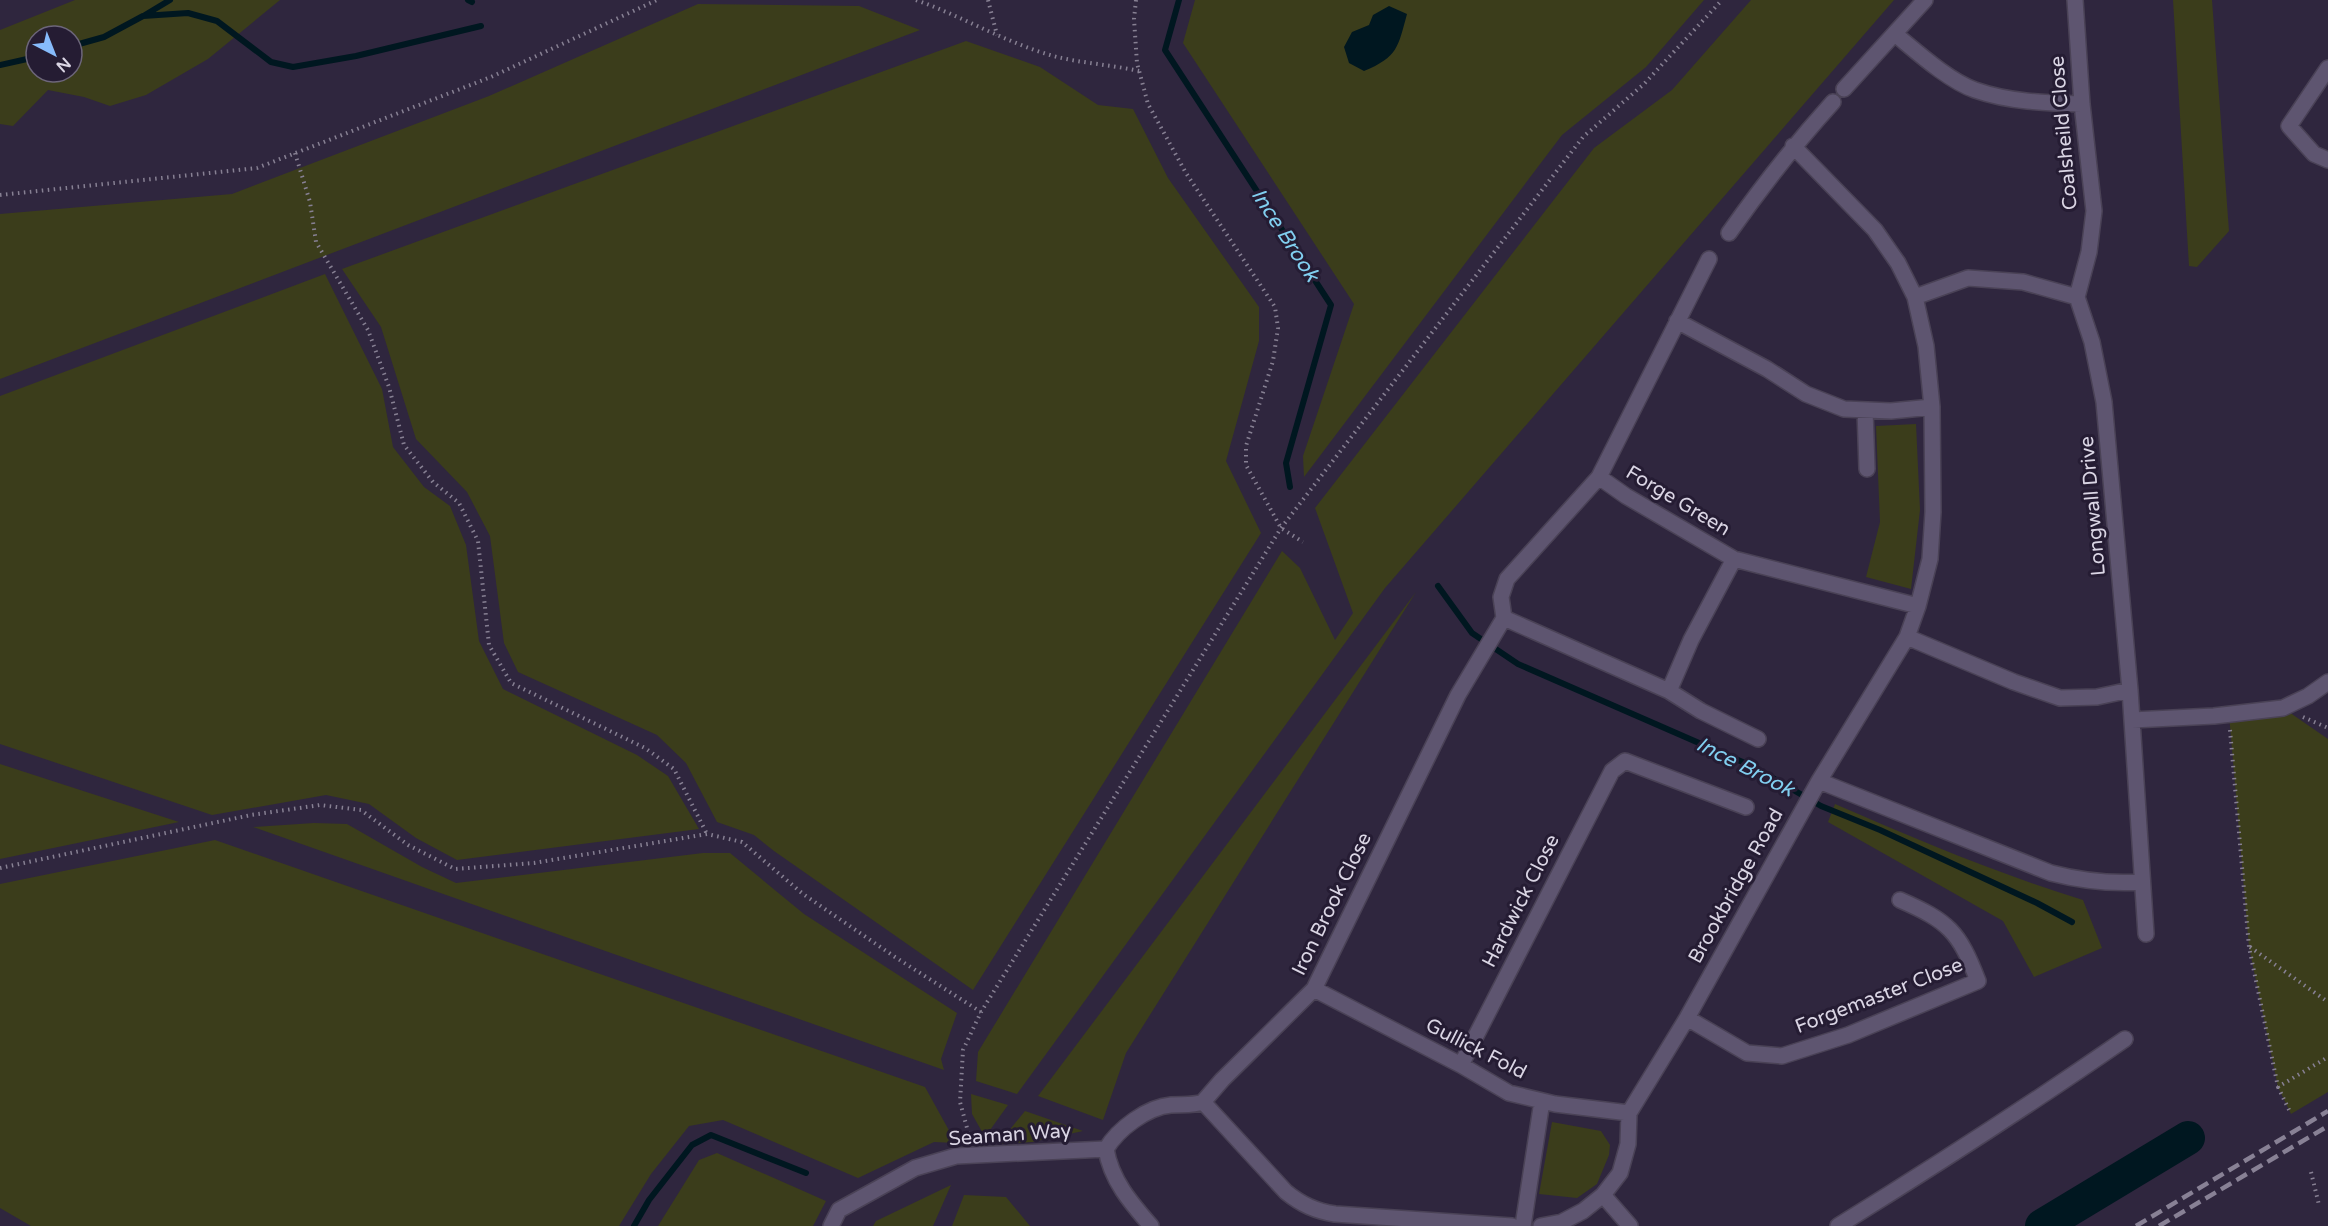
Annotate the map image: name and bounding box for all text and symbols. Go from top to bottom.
north arrow [24,24,84,84]
text: N [52,53,75,76]
street label: Coalsheild Close [2045,55,2083,211]
water label: Ince Brook [1246,184,1325,288]
street label: Longwall Drive [2075,435,2111,577]
street label: Forge Green [1622,460,1734,542]
water label: Ince Brook [1692,732,1799,803]
street label: Brookbridge Road [1683,804,1789,968]
street label: Iron Brook Close [1287,829,1377,979]
street label: Hardwick Close [1477,831,1565,971]
street label: Forgemaster Close [1792,953,1966,1039]
street label: Gullick Fold [1421,1013,1531,1085]
street label: Seaman Way [948,1119,1072,1151]

